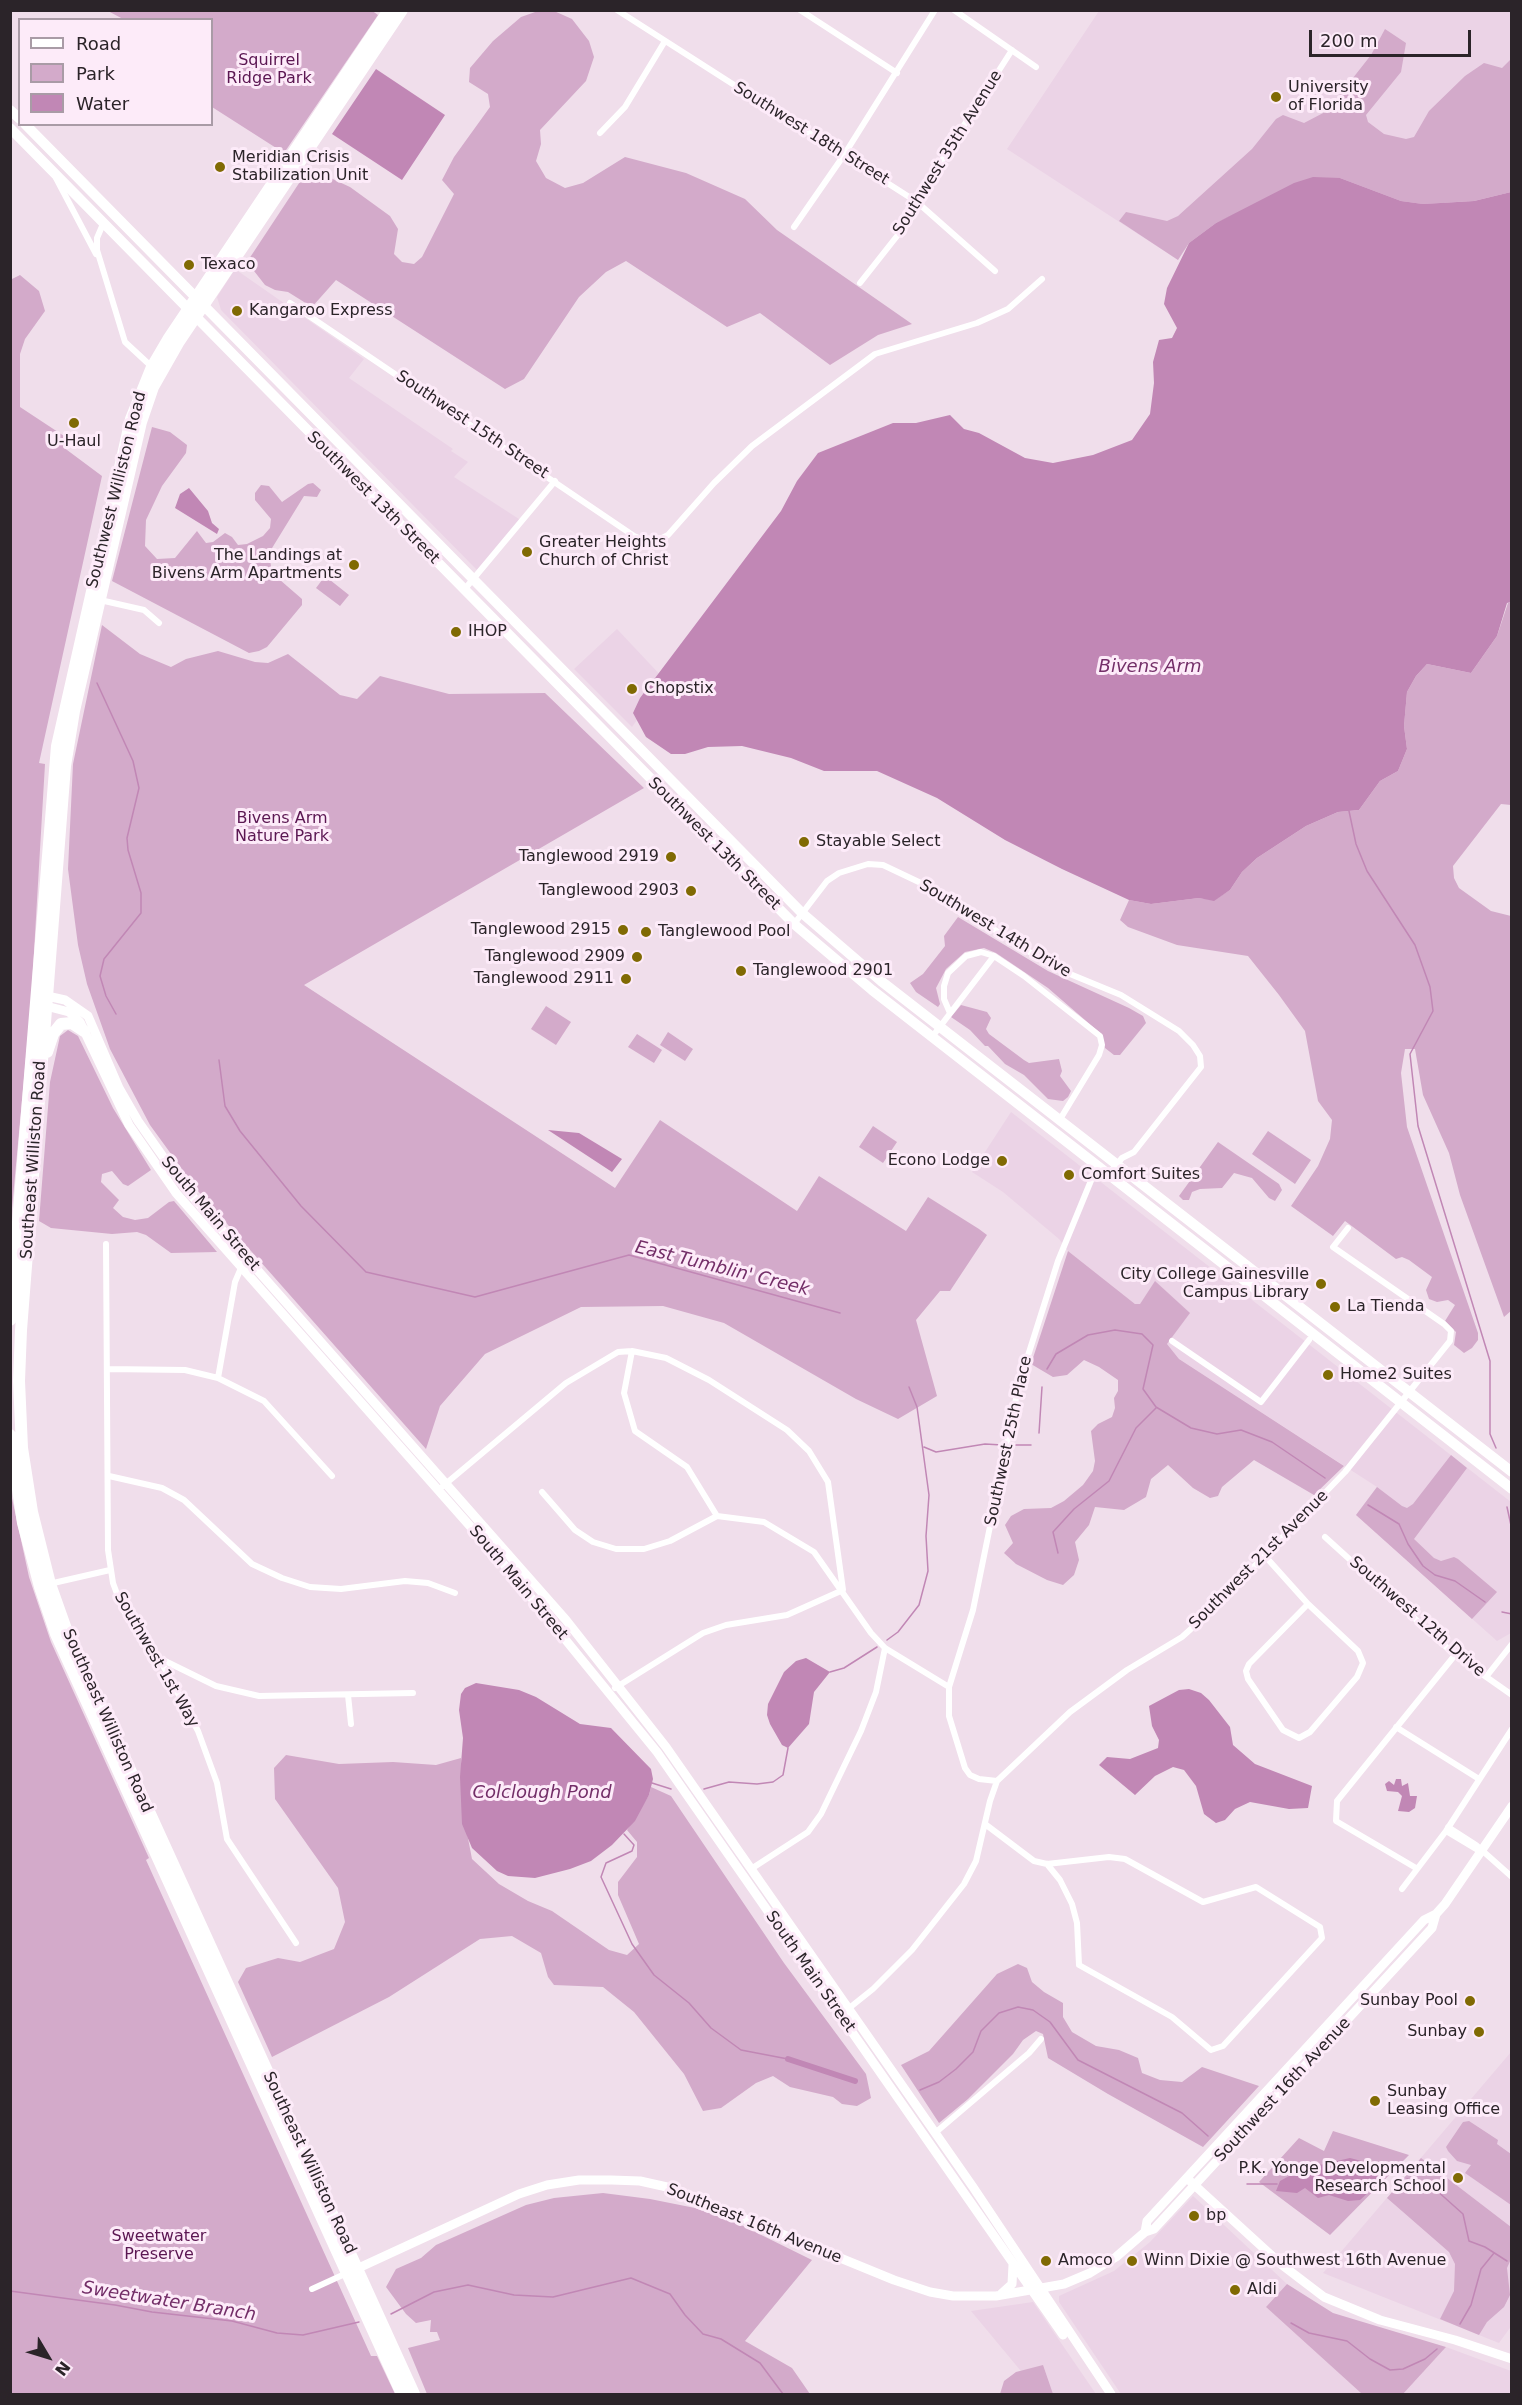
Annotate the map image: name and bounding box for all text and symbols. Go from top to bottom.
legend [18,18,213,126]
scale bar [1312,18,1474,56]
text: 200 m [1320,30,1378,51]
text: Road [76,33,121,54]
park label: Squirrel Ridge Park [226,51,312,89]
text: Park [76,63,115,84]
street label: Southwest 35th Avenue [889,67,1007,239]
street label: Southwest 18th Street [730,78,892,190]
place label: University of Florida [1288,78,1369,116]
marker: University of Florida [1269,90,1283,104]
text: Water [76,93,129,114]
place label: Meridian Crisis Stabilization Unit [232,148,368,186]
marker: Meridian Crisis Stabilization Unit [213,160,227,174]
place label: Texaco [201,255,255,275]
marker: Texaco [182,258,196,272]
place label: Kangaroo Express [249,301,392,321]
marker: Kangaroo Express [230,304,244,318]
street label: Southwest 15th Street [392,367,552,483]
street label: Southwest Williston Road [83,390,151,590]
marker: U-Haul [67,416,81,430]
street label: Southwest 13th Street [303,428,443,568]
place label: U-Haul [47,432,101,452]
place label: Greater Heights Church of Christ [539,533,668,571]
marker: Greater Heights Church of Christ [520,545,534,559]
place label: The Landings at Bivens Arm Apartments [152,546,342,584]
marker: The Landings at Bivens Arm Apartments [347,558,361,572]
place label: IHOP [468,622,507,642]
marker: IHOP [449,625,463,639]
water label: Bivens Arm [1099,656,1201,678]
place label: Chopstix [644,679,714,699]
marker: Chopstix [625,682,639,696]
street label: Southwest 13th Street [644,774,784,914]
park label: Bivens Arm Nature Park [235,809,329,847]
place label: Stayable Select [816,832,940,852]
marker: Stayable Select [797,835,811,849]
place label: Tanglewood 2919 [519,847,659,867]
marker: Tanglewood 2919 [664,850,678,864]
street label: Southwest 14th Drive [916,876,1074,982]
place label: Tanglewood 2903 [539,881,679,901]
marker: Tanglewood 2903 [684,884,698,898]
place label: Tanglewood 2915 [471,920,611,940]
place label: Tanglewood Pool [658,922,791,942]
marker: Tanglewood 2915 [616,923,630,937]
marker: Tanglewood Pool [639,925,653,939]
place label: Tanglewood 2909 [485,947,625,967]
marker: Tanglewood 2909 [630,950,644,964]
place label: Tanglewood 2901 [753,961,893,981]
marker: Tanglewood 2901 [734,964,748,978]
place label: Tanglewood 2911 [474,969,614,989]
marker: Tanglewood 2911 [619,972,633,986]
street label: Southeast Williston Road [17,1060,51,1260]
place label: Econo Lodge [888,1151,990,1171]
street label: South Main Street [157,1153,263,1275]
marker: Econo Lodge [995,1154,1009,1168]
place label: Comfort Suites [1081,1165,1200,1185]
marker: Comfort Suites [1062,1168,1076,1182]
water label: East Tumblin' Creek [633,1237,811,1301]
place label: City College Gainesville Campus Library [1120,1265,1309,1303]
marker: City College Gainesville Campus Library [1314,1277,1328,1291]
place label: La Tienda [1347,1297,1424,1317]
marker: La Tienda [1328,1300,1342,1314]
street label: Southwest 25th Place [982,1354,1036,1528]
place label: Home2 Suites [1340,1365,1452,1385]
marker: Home2 Suites [1321,1368,1335,1382]
street label: Southwest 21st Avenue [1186,1487,1332,1633]
street label: South Main Street [465,1522,571,1644]
street label: Southwest 12th Drive [1345,1553,1489,1681]
street label: Southwest 1st Way [109,1589,203,1731]
street label: Southeast Williston Road [58,1626,156,1816]
water label: Colclough Pond [472,1782,612,1804]
street label: South Main Street [761,1908,859,2036]
place label: Sunbay Pool [1360,1991,1458,2011]
marker: Sunbay Pool [1463,1994,1477,2008]
street label: Southwest 16th Avenue [1211,2014,1355,2166]
place label: Sunbay [1407,2022,1467,2042]
marker: Sunbay [1472,2025,1486,2039]
street label: Southeast Williston Road [258,2069,360,2257]
place label: Sunbay Leasing Office [1387,2082,1500,2120]
marker: Sunbay Leasing Office [1368,2094,1382,2108]
place label: P.K. Yonge Developmental Research School [1238,2159,1446,2197]
marker: P.K. Yonge Developmental Research School [1451,2171,1465,2185]
street label: Southeast 16th Avenue [664,2180,844,2268]
place label: bp [1206,2206,1226,2226]
marker: bp [1187,2209,1201,2223]
park label: Sweetwater Preserve [112,2227,206,2265]
place label: Amoco [1058,2251,1113,2271]
place label: Winn Dixie @ Southwest 16th Avenue [1144,2251,1446,2271]
marker: Amoco [1039,2254,1053,2268]
marker: Winn Dixie @ Southwest 16th Avenue [1125,2254,1139,2268]
water label: Sweetwater Branch [80,2278,258,2326]
place label: Aldi [1247,2280,1277,2300]
marker: Aldi [1228,2283,1242,2297]
north arrow [18,2327,78,2387]
text: N [51,2357,74,2380]

